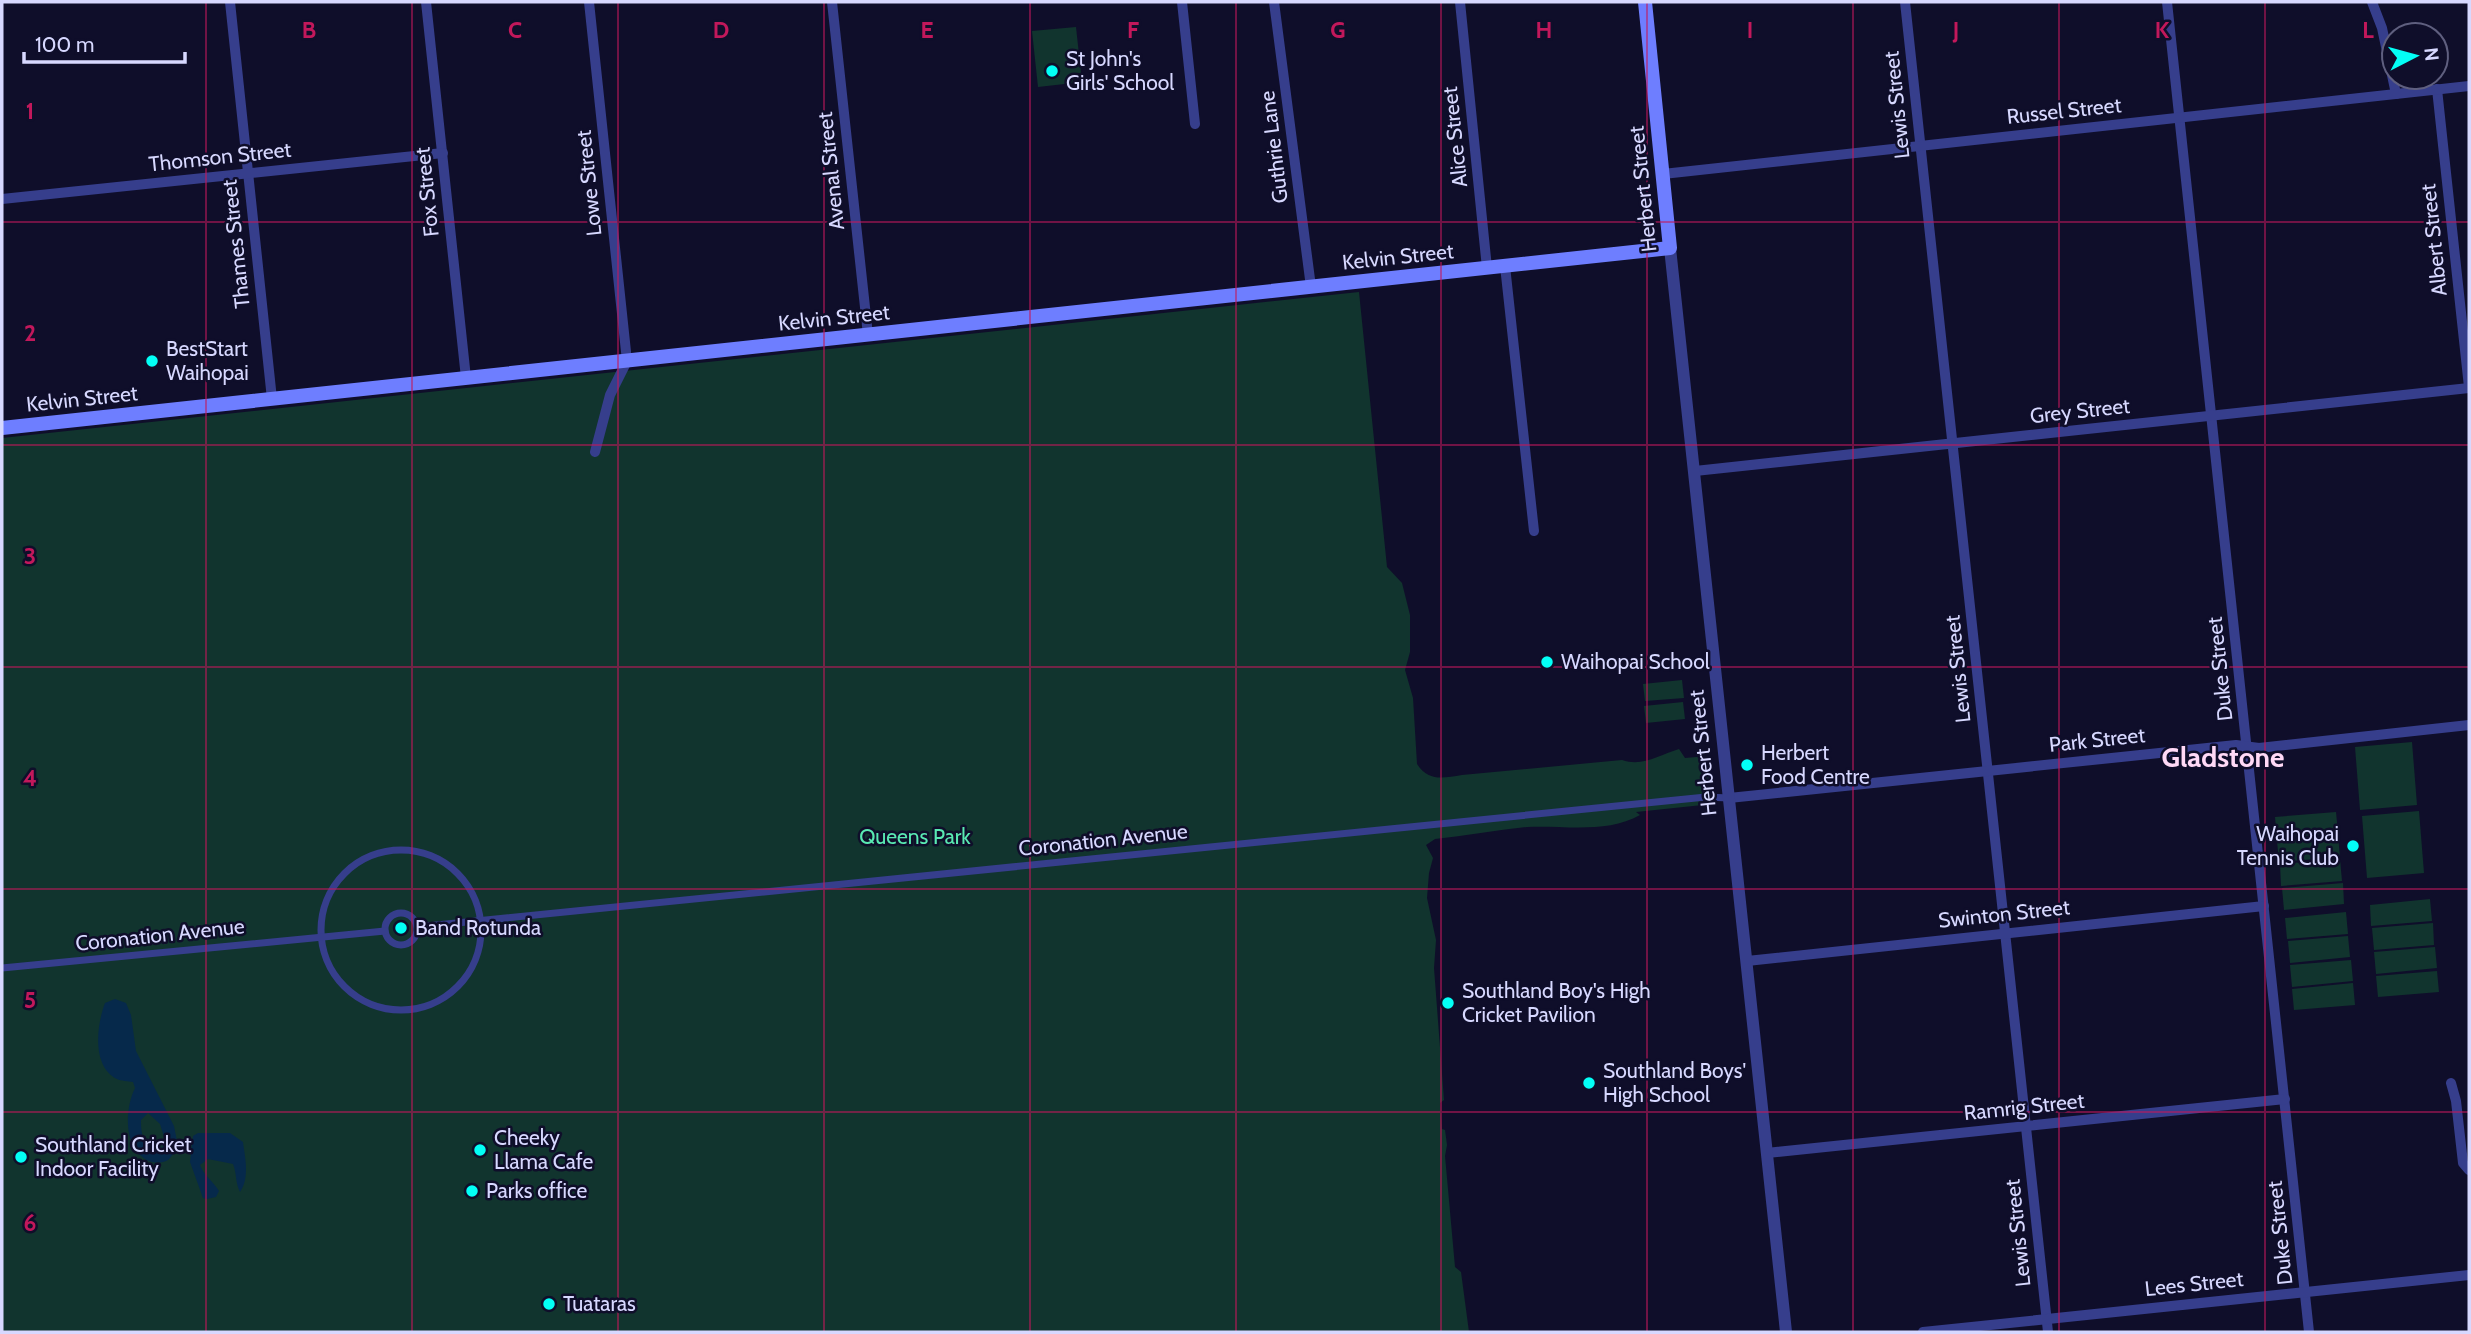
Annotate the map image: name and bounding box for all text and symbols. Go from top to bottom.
text: B [302,16,316,44]
text: C [508,16,522,44]
text: D [713,16,729,44]
text: E [920,16,934,44]
text: F [1127,16,1139,44]
text: G [1330,16,1346,44]
text: H [1536,16,1552,44]
text: I [1747,16,1753,44]
text: J [1952,16,1959,44]
text: K [2155,16,2170,44]
text: L [2362,16,2374,44]
scale bar [24,21,186,65]
north arrow [2380,21,2450,91]
text: 100 m [35,32,94,57]
place label: St John's Girls' School [1066,46,1174,95]
text: N [2419,46,2444,62]
street label: Lewis Street [1878,50,1915,160]
marker: St John's Girls' School [1044,63,1060,79]
street label: Alice Street [1437,86,1472,189]
street label: Guthrie Lane [1254,89,1293,205]
street label: Russel Street [2005,92,2123,129]
text: 1 [26,97,34,125]
street label: Avenal Street [812,111,849,231]
street label: Herbert Street [1623,125,1662,253]
street label: Lowe Street [571,129,606,237]
street label: Thomson Street [147,137,292,176]
street label: Fox Street [409,146,444,238]
street label: Thames Street [216,179,255,310]
street label: Albert Street [2415,183,2452,297]
street label: Kelvin Street [1341,238,1455,275]
street label: Kelvin Street [777,299,891,336]
text: 2 [24,319,36,347]
place label: BestStart Waihopai [166,336,249,385]
marker: BestStart Waihopai [144,353,160,369]
street label: Kelvin Street [25,380,139,417]
street label: Grey Street [2029,393,2131,428]
text: 3 [24,542,36,570]
street label: Lewis Street [1939,614,1976,724]
street label: Duke Street [2202,616,2237,722]
place label: Waihopai School [1561,649,1710,674]
marker: Waihopai School [1539,654,1555,670]
street label: Herbert Street [1683,689,1722,817]
street label: Park Street [2048,722,2146,757]
place label: Herbert Food Centre [1761,740,1870,789]
district label: Gladstone [2161,740,2285,774]
marker: Herbert Food Centre [1739,757,1755,773]
text: 4 [23,764,37,792]
street label: Coronation Avenue [1017,818,1189,861]
place label: Waihopai Tennis Club [2237,821,2339,870]
park label: Queens Park [859,824,971,849]
marker: Waihopai Tennis Club [2345,838,2361,854]
street label: Swinton Street [1937,894,2071,933]
street label: Coronation Avenue [74,913,246,956]
place label: Band Rotunda [415,915,541,940]
marker: Band Rotunda [393,920,409,936]
place label: Southland Boy's High Cricket Pavilion [1462,978,1651,1027]
text: 5 [24,986,36,1014]
marker: Southland Boy's High Cricket Pavilion [1440,995,1456,1011]
place label: Southland Boys' High School [1603,1058,1746,1107]
marker: Southland Boys' High School [1581,1075,1597,1091]
street label: Ramrig Street [1962,1088,2086,1125]
place label: Cheeky Llama Cafe [494,1125,593,1174]
place label: Southland Cricket Indoor Facility [35,1132,192,1181]
marker: Cheeky Llama Cafe [472,1142,488,1158]
marker: Southland Cricket Indoor Facility [13,1149,29,1165]
place label: Parks office [486,1178,587,1203]
street label: Lewis Street [1999,1178,2036,1288]
street label: Duke Street [2262,1180,2297,1286]
marker: Parks office [464,1183,480,1199]
text: 6 [24,1209,36,1237]
street label: Lees Street [2143,1266,2245,1301]
place label: Tuataras [563,1291,636,1316]
marker: Tuataras [541,1296,557,1312]

